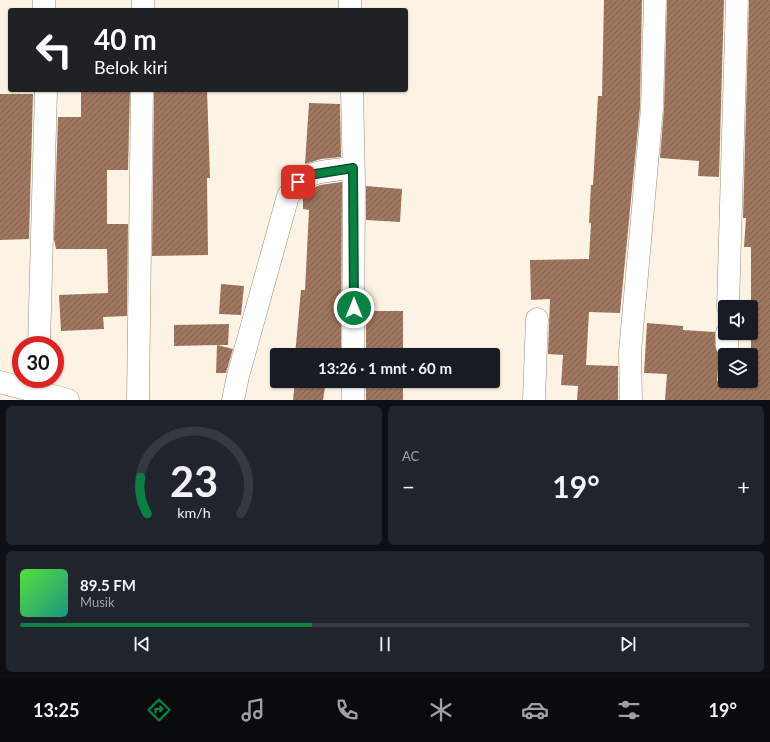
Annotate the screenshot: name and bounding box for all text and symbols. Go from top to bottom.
text: 40 m [94,22,157,56]
icon: left [28,24,80,76]
text: Belok kiri [94,56,168,78]
pin [281,165,315,199]
icon: arrive [287,171,309,193]
position arrow [333,287,375,329]
map controls [718,300,758,388]
button: sound [718,300,758,340]
speed limit sign: 30 [12,336,64,388]
button: layers [718,348,758,388]
text: 13:26 · 1 mnt · 60 m [318,359,452,377]
text: AC [402,448,419,464]
text: 23 [170,455,218,505]
text: 19° [552,468,600,504]
text: − [402,473,415,500]
text: + [737,473,750,500]
text: km/h [177,503,211,520]
text: 89.5 FM [80,576,136,594]
text: Musik [80,594,115,610]
icon: previous [131,633,153,655]
icon: pause [374,633,396,655]
icon: next [617,633,639,655]
icon: directions [145,696,173,724]
icon: music [239,696,267,724]
icon: phone [333,696,361,724]
icon: climate [427,696,455,724]
icon: car [521,696,549,724]
icon: filters [615,696,643,724]
text: 13:25 [33,699,79,721]
text: 19° [709,699,737,721]

